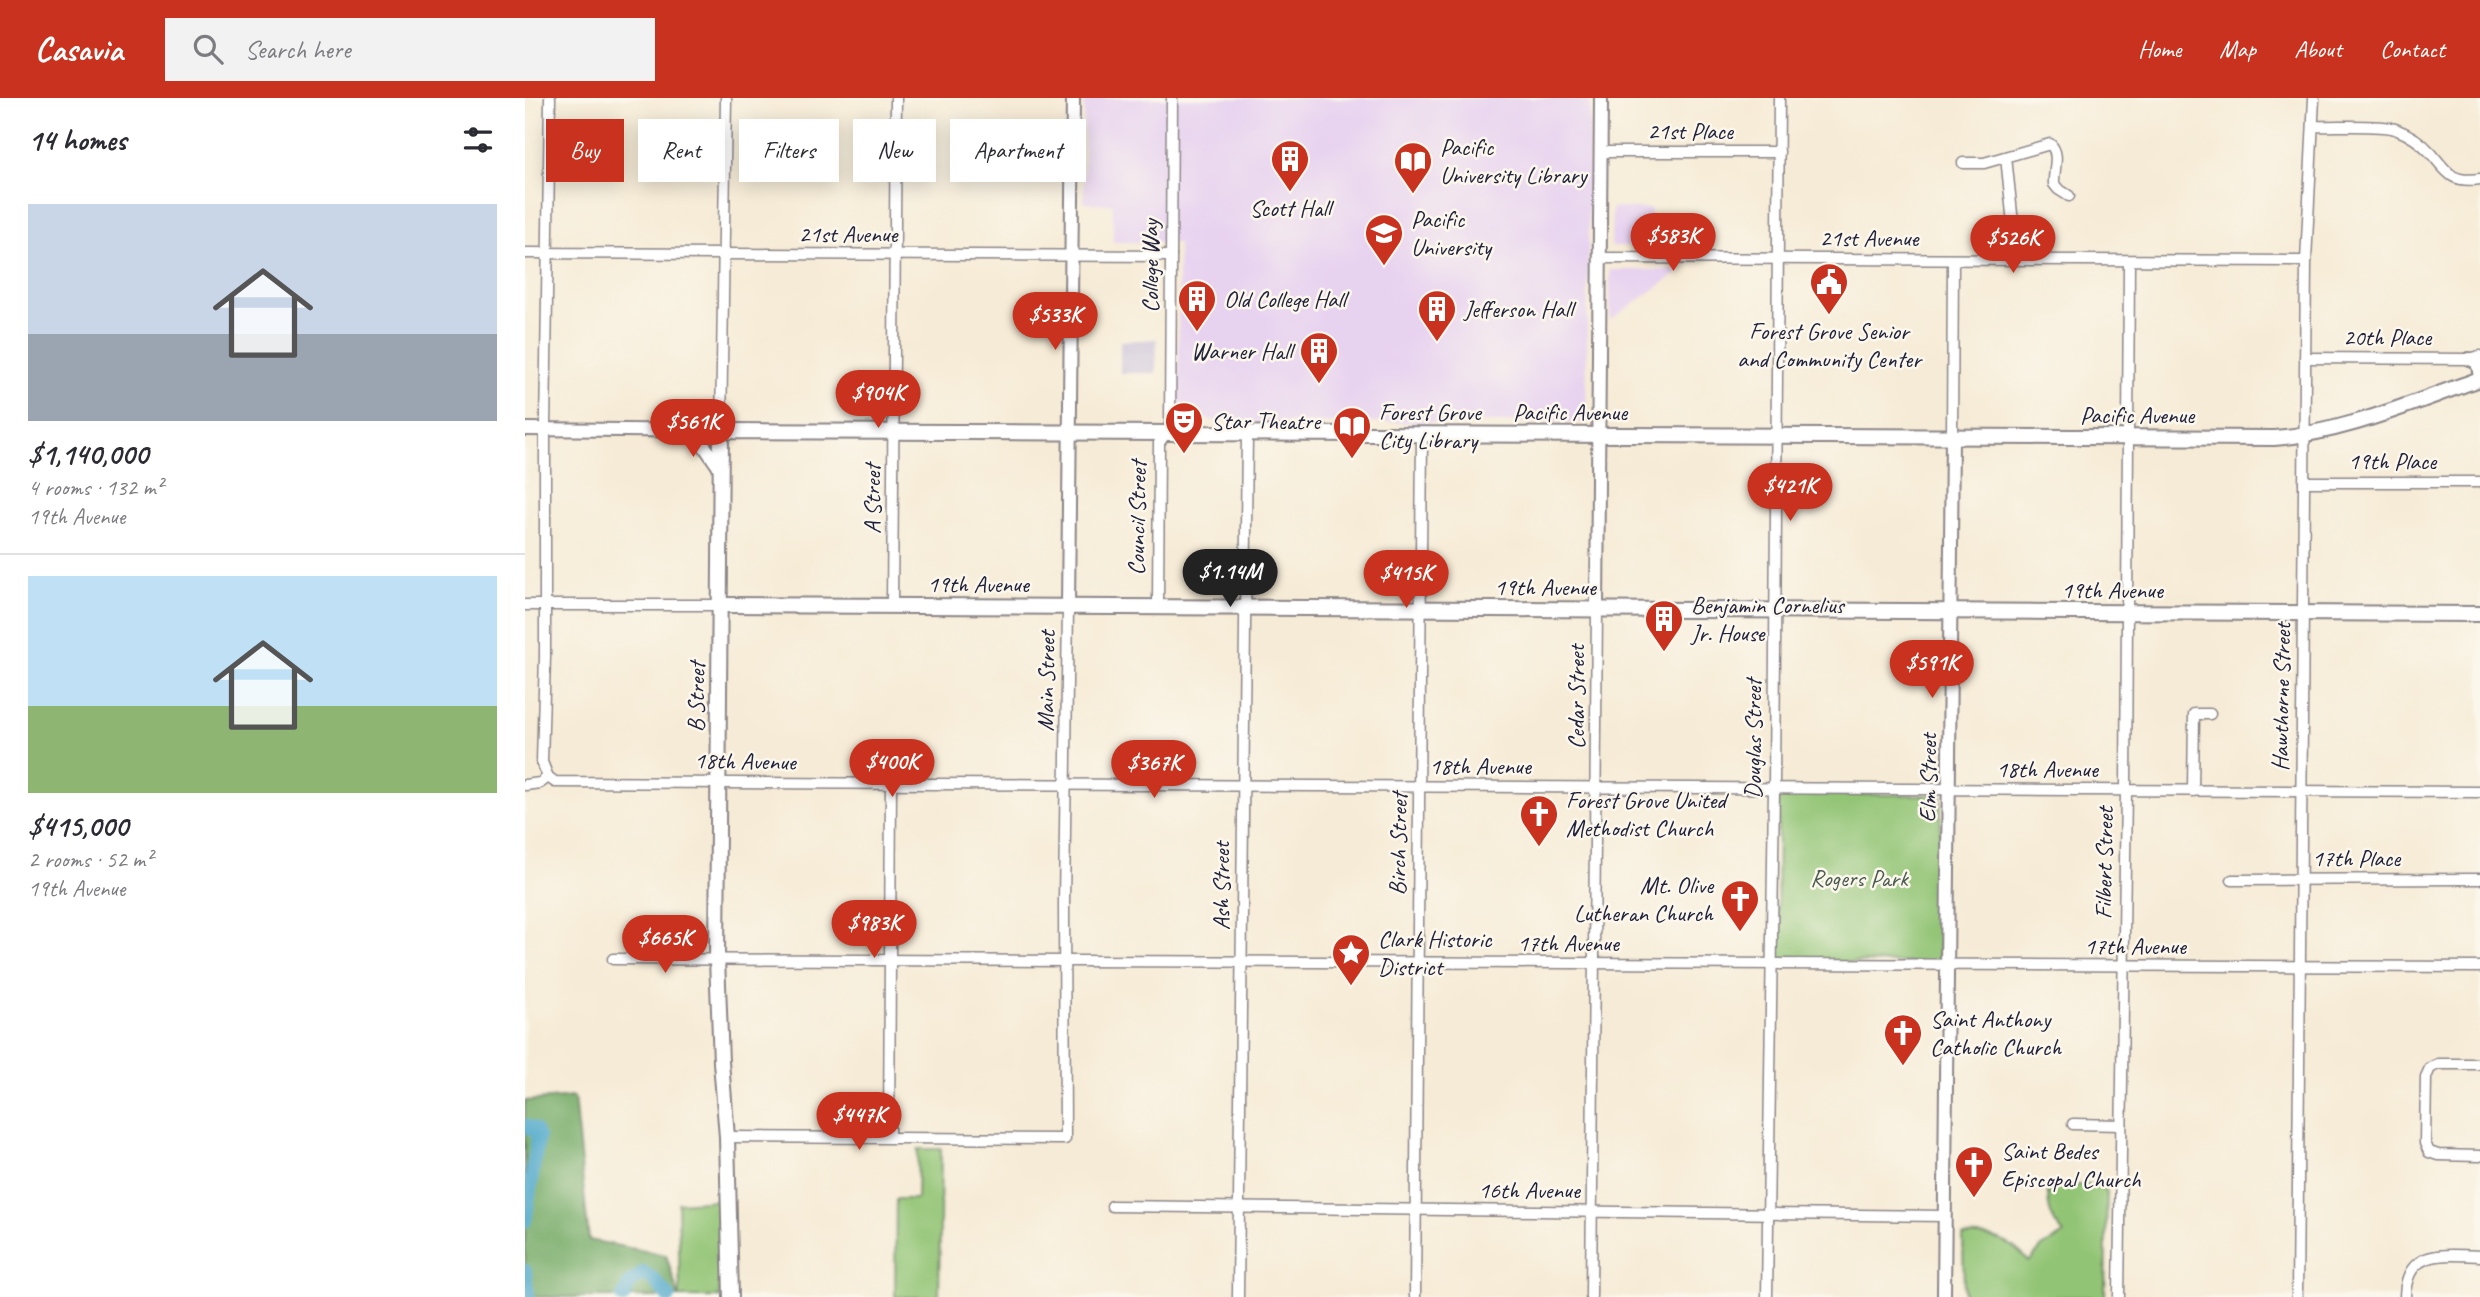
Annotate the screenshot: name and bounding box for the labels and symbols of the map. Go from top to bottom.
street label: 21st Place [1647,116,1735,146]
place label: Pacific University Library [1440,132,1588,190]
building icon: Scott Hall [1269,138,1311,193]
library icon: Pacific University Library [1392,140,1434,195]
place label: Scott Hall [1249,193,1335,223]
place label: Pacific University [1411,204,1493,262]
school or university icon: Pacific University [1363,212,1405,267]
pin: $583K [1624,214,1722,273]
pin: $526K [1964,216,2062,275]
street label: College Way [1135,218,1165,313]
street label: 21st Avenue [799,219,900,249]
street label: 21st Avenue [1820,223,1921,253]
public building icon: Forest Grove Senior and Community Center [1808,261,1850,316]
building icon: Old College Hall [1176,278,1218,333]
place label: Old College Hall [1224,284,1350,314]
building icon: Jefferson Hall [1416,288,1458,343]
pin: $533K [1006,292,1104,352]
place label: Jefferson Hall [1463,294,1577,324]
place label: Forest Grove Senior and Community Center [1737,316,1923,374]
street label: 20th Place [2343,322,2433,352]
building icon: Warner Hall [1298,330,1340,385]
place label: Warner Hall [1191,336,1296,366]
pin: $904K [829,370,927,430]
place label: Forest Grove City Library [1379,397,1483,455]
street label: Pacific Avenue [1513,397,1629,427]
pin: $561K [644,400,742,459]
theatre icon: Star Theatre [1163,400,1205,455]
street label: Pacific Avenue [2080,400,2196,430]
library icon: Forest Grove City Library [1331,405,1373,460]
place label: Star Theatre [1211,406,1322,436]
street label: 19th Place [2348,446,2438,476]
street label: Council Street [1121,457,1153,576]
street label: A Street [857,461,887,534]
pin: $421K [1741,464,1839,523]
pin: $1.14M [1173,550,1287,609]
pin: $415K [1357,550,1455,610]
street label: 19th Avenue [927,569,1031,599]
street label: 19th Avenue [1494,572,1598,602]
street label: 19th Avenue [2061,575,2165,605]
place label: Benjamin Cornelius Jr. House [1690,590,1846,648]
building icon: Benjamin Cornelius Jr. House [1643,598,1685,653]
street label: Hawthorne Street [2265,621,2297,771]
street label: Main Street [1030,628,1062,732]
pin: $591K [1883,640,1981,700]
street label: Cedar Street [1561,643,1591,749]
street label: B Street [680,659,712,732]
street label: Douglas Street [1738,676,1768,799]
street label: Elm Street [1913,731,1943,823]
pin: $400K [843,740,941,799]
pin: $367K [1105,740,1203,800]
street label: 18th Avenue [694,745,798,777]
street label: 18th Avenue [1429,751,1533,781]
street label: 18th Avenue [1996,754,2100,784]
place label: Forest Grove United Methodist Church [1566,785,1729,843]
street label: Birch Street [1382,789,1414,896]
church icon: Forest Grove United Methodist Church [1518,793,1560,848]
street label: Filbert Street [2088,805,2120,919]
street label: Ash Street [1206,840,1236,930]
street label: 17th Place [2312,843,2402,873]
park label: Rogers Park [1810,863,1910,893]
place label: Mt. Olive Lutheran Church [1574,870,1715,928]
church icon: Mt. Olive Lutheran Church [1719,878,1761,933]
pin: $983K [825,900,923,960]
pin: $665K [616,916,714,975]
place label: Clark Historic District [1378,924,1493,982]
street label: 17th Avenue [1517,928,1621,958]
street label: 17th Avenue [2084,931,2188,961]
place icon: Clark Historic District [1330,932,1372,987]
place label: Saint Anthony Catholic Church [1930,1004,2062,1062]
church icon: Saint Anthony Catholic Church [1882,1012,1924,1067]
pin: $447K [810,1093,908,1152]
place label: Saint Bedes Episcopal Church [2001,1136,2142,1194]
church icon: Saint Bedes Episcopal Church [1953,1144,1995,1199]
street label: 16th Avenue [1478,1175,1582,1205]

